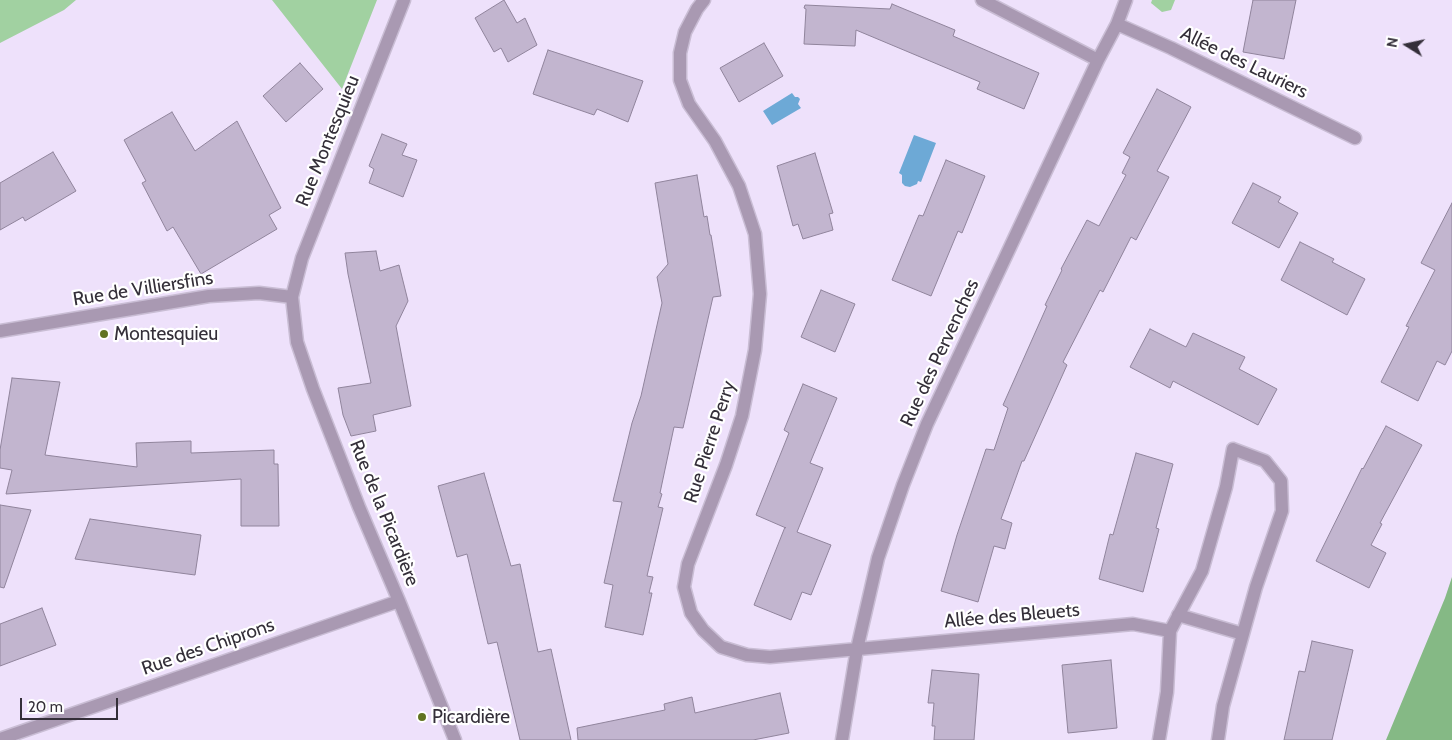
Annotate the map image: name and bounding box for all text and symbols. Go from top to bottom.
north arrow [1382,20,1432,70]
street label: Allée des Lauriers [1177,22,1311,104]
text: N [1383,36,1402,49]
street label: Rue Montesquieu [291,72,365,210]
street label: Rue de Villiersfins [71,267,215,311]
street label: Rue des Pervenches [896,276,984,430]
place label: Montesquieu [114,323,218,345]
marker: Montesquieu [98,328,110,340]
street label: Rue Pierre Perry [679,378,741,506]
street label: Rue de la Picardière [344,437,424,589]
street label: Allée des Bleuets [943,599,1081,633]
street label: Rue des Chiprons [139,614,277,680]
scale bar [22,688,120,720]
text: 20 m [28,698,63,716]
place label: Picardière [432,706,510,728]
marker: Picardière [416,711,428,723]

